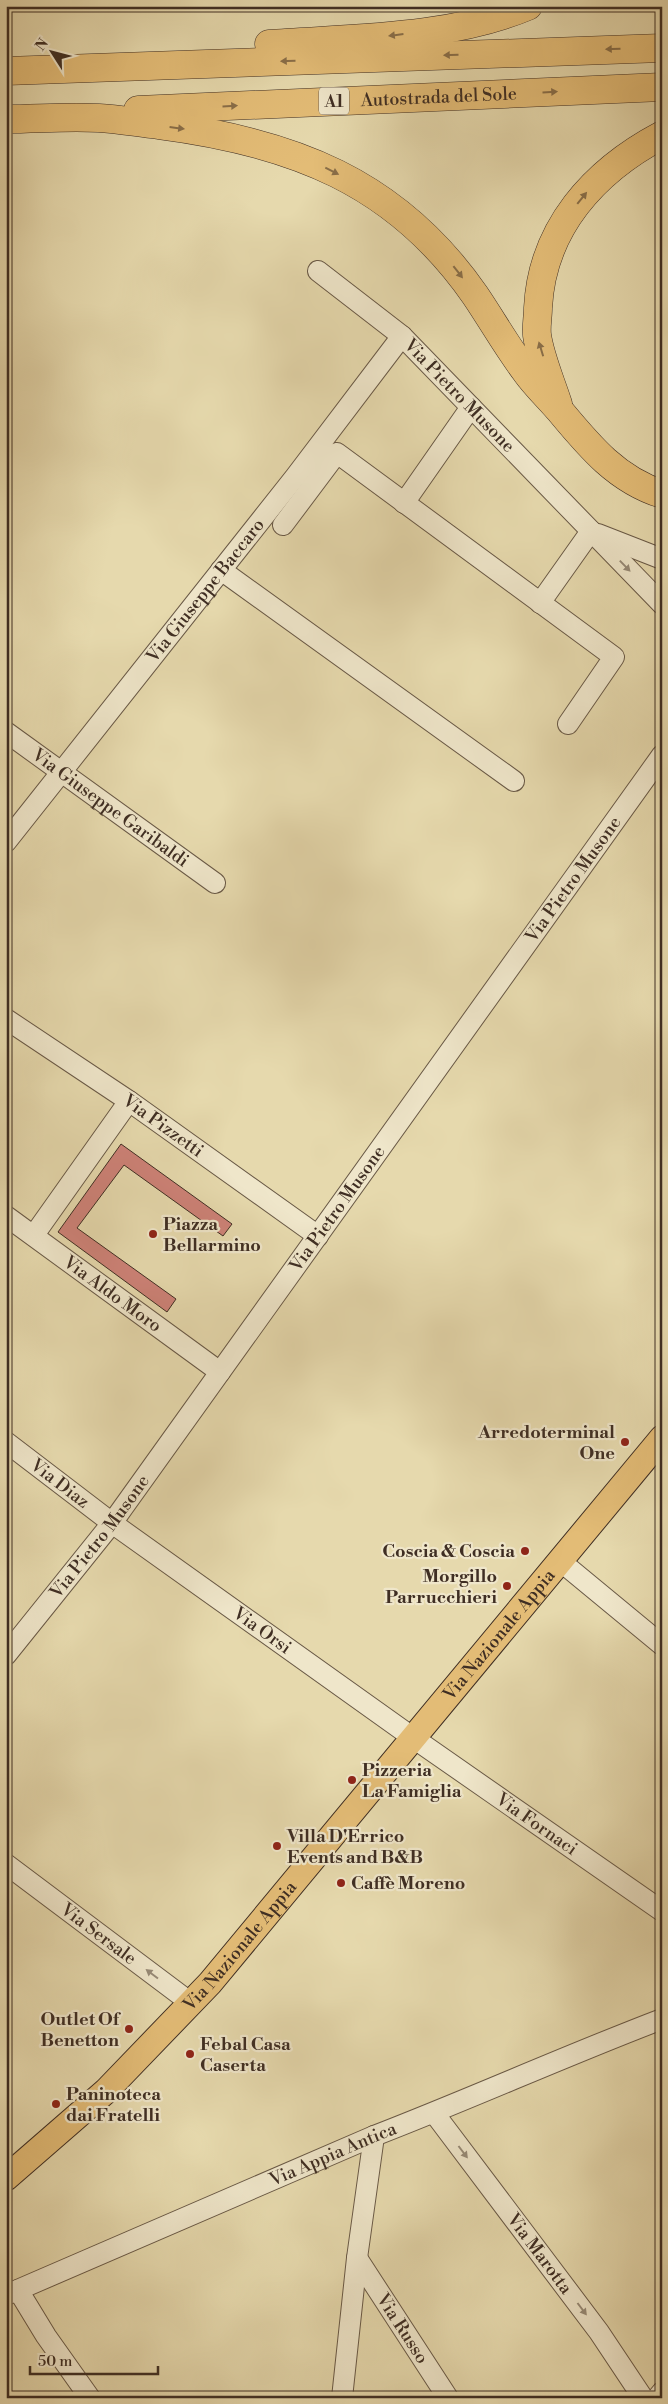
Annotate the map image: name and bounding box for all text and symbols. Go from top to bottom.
north arrow [28,28,78,78]
one-way arrow [387,31,403,39]
text: N [32,35,53,55]
one-way arrow [605,46,621,54]
one-way arrow [442,52,458,60]
one-way arrow [280,58,296,66]
street label: Autostrada del Sole [359,82,517,112]
road number: A1 [319,88,349,114]
one-way arrow [542,88,558,96]
one-way arrow [222,102,238,110]
one-way arrow [169,124,185,132]
one-way arrow [325,167,340,175]
one-way arrow [576,192,587,205]
one-way arrow [453,265,463,279]
street label: Via Pietro Musone [398,333,520,458]
one-way arrow [537,341,545,356]
street label: Via Giuseppe Baccaro [141,514,270,668]
one-way arrow [619,560,631,572]
street label: Via Giuseppe Garibaldi [26,743,193,872]
street label: Via Pietro Musone [520,812,626,948]
street label: Via Pizzetti [117,1089,208,1163]
street label: Via Pietro Musone [284,1141,391,1277]
place label: Piazza Bellarmino [163,1213,261,1257]
marker: Piazza Bellarmino [147,1228,159,1240]
street label: Via Aldo Moro [58,1250,166,1338]
place label: Arredoterminal One [477,1421,615,1465]
marker: Arredoterminal One [619,1436,631,1448]
street label: Via Diaz [25,1453,94,1514]
street label: Via Pietro Musone [44,1471,155,1604]
place label: Coscia & Coscia [382,1540,515,1563]
marker: Coscia & Coscia [519,1545,531,1557]
street label: Via Nazionale Appia [437,1564,561,1706]
place label: Morgillo Parrucchieri [385,1565,497,1609]
marker: Morgillo Parrucchieri [501,1580,513,1592]
street label: Via Orsi [227,1601,296,1659]
place label: Pizzeria La Famiglia [362,1759,462,1803]
marker: Pizzeria La Famiglia [346,1774,358,1786]
street label: Via Fornaci [490,1787,582,1861]
place label: Villa D'Errico Events and B&B [286,1825,423,1869]
marker: Villa D'Errico Events and B&B [271,1840,283,1852]
place label: Caffè Moreno [351,1872,465,1895]
street label: Via Nazionale Appia [178,1876,302,2017]
marker: Caffè Moreno [335,1877,347,1889]
street label: Via Sersale [55,1897,141,1970]
one-way arrow [146,1968,159,1979]
place label: Outlet Of Benetton [40,2008,122,2052]
marker: Outlet Of Benetton [123,2023,135,2035]
place label: Febal Casa Caserta [200,2033,291,2077]
marker: Febal Casa Caserta [184,2048,196,2060]
place label: Paninoteca dai Fratelli [66,2083,161,2127]
marker: Paninoteca dai Fratelli [50,2098,62,2110]
street label: Via Appia Antica [265,2117,401,2192]
one-way arrow [458,2145,468,2159]
street label: Via Marotta [501,2208,578,2300]
street label: Via Russo [371,2288,434,2368]
one-way arrow [577,2302,587,2316]
scale bar [30,2344,158,2376]
text: 50 m [38,2352,72,2371]

